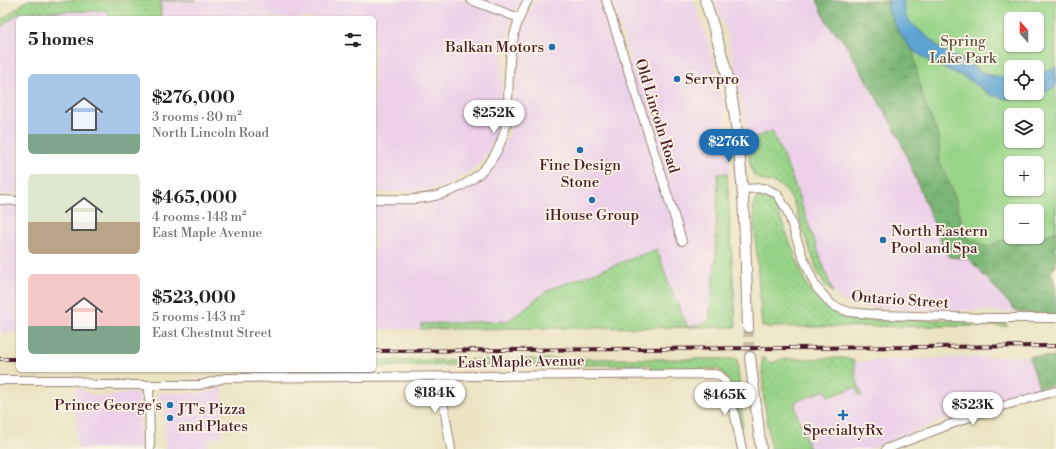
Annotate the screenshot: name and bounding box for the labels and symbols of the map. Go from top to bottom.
north arrow [1004,12,1044,52]
park label: Spring Lake Park [929,32,998,68]
place label: Balkan Motors [444,38,544,57]
marker: Balkan Motors [547,42,557,52]
street label: Old Lincoln Road [631,56,684,176]
place label: Servpro [685,70,739,89]
marker: Servpro [672,74,682,84]
pin: $252K [466,100,522,134]
pin: $276K [701,129,757,163]
marker: Fine Design Stone [575,145,585,155]
place label: Fine Design Stone [539,156,621,192]
marker: iHouse Group [587,195,597,205]
place label: iHouse Group [545,206,639,225]
place label: North Eastern Pool and Spa [891,222,988,258]
marker: North Eastern Pool and Spa [878,235,888,245]
street label: Ontario Street [851,287,950,313]
street label: East Maple Avenue [457,351,585,373]
pin: $184K [407,380,463,414]
pin: $465K [697,382,753,416]
pin: $523K [945,392,1001,426]
place label: Prince George's [54,396,162,415]
marker: Prince George's [165,400,175,410]
place label: JT's Pizza and Plates [177,400,248,436]
marker: SpecialtyRx [838,410,848,420]
marker: JT's Pizza and Plates [165,413,175,423]
place label: SpecialtyRx [803,421,883,440]

